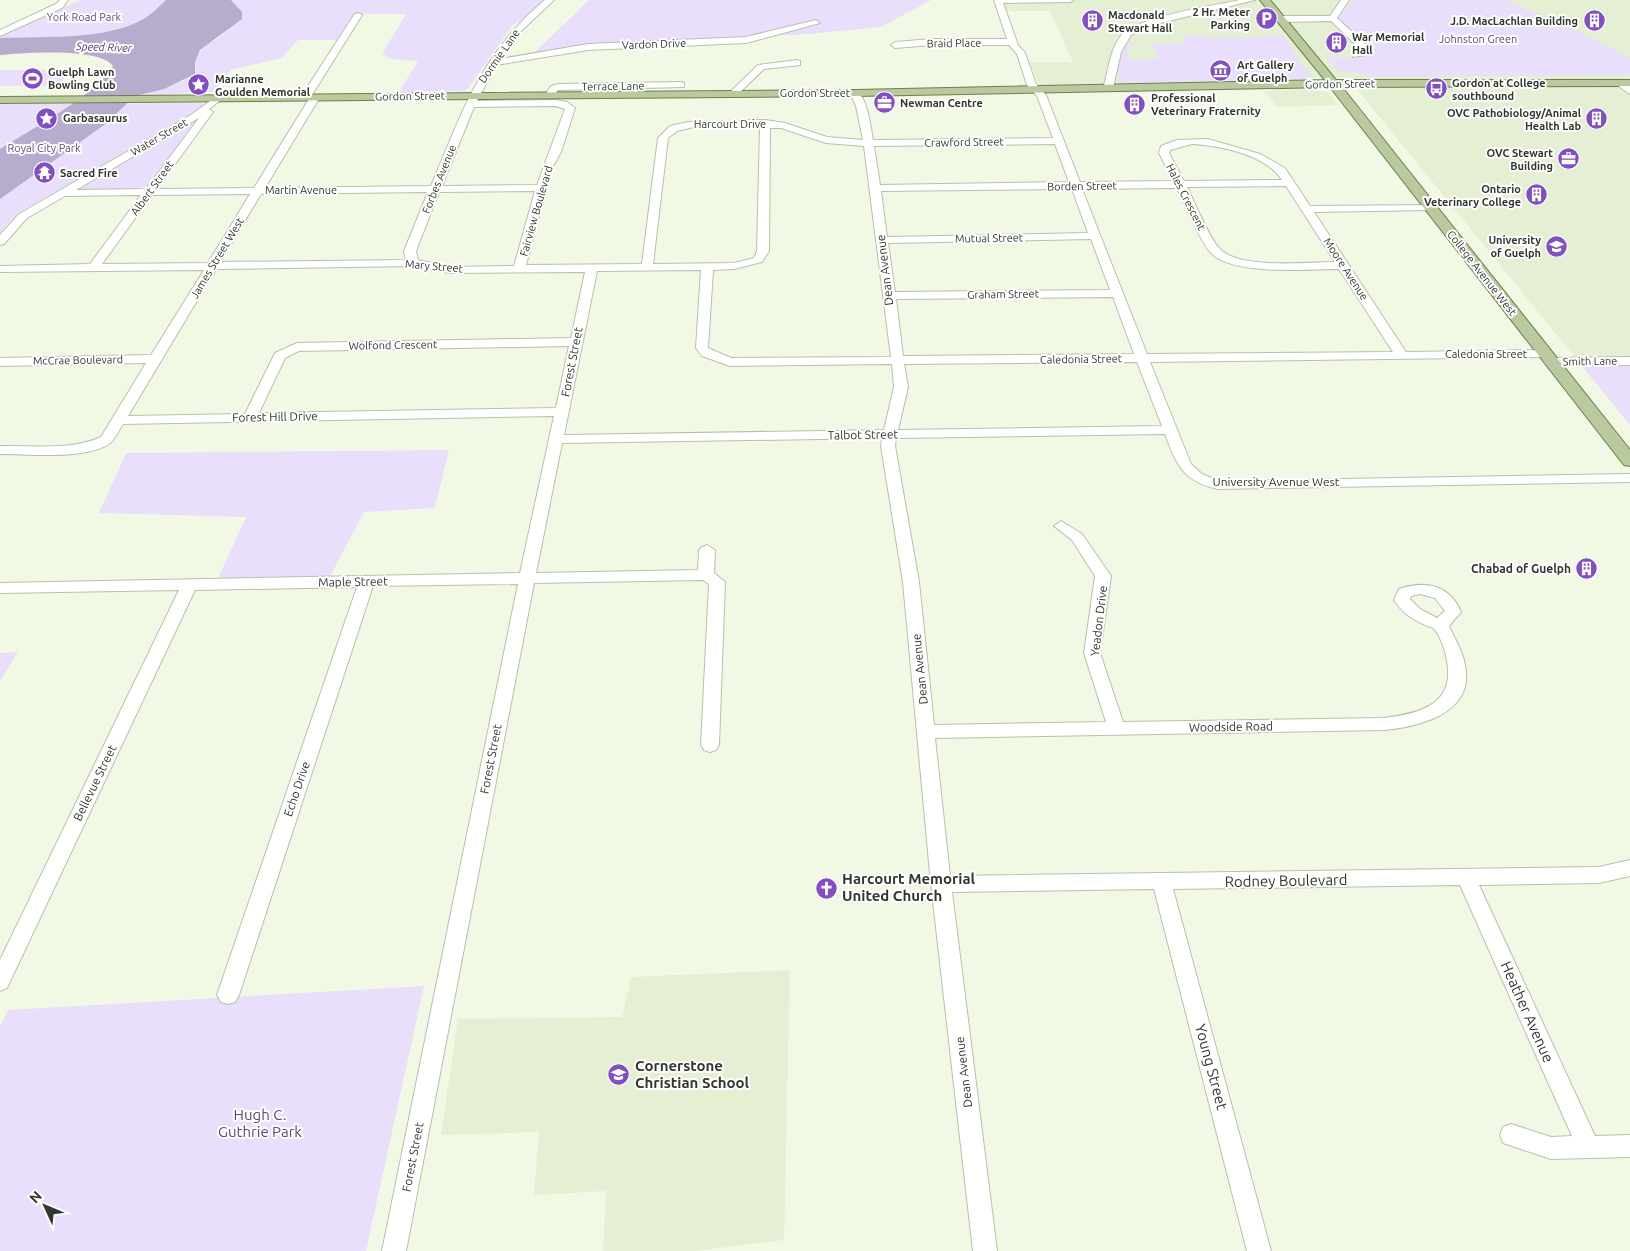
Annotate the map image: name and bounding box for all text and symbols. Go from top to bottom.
place label: 2 Hr. Meter Parking [1192,6,1250,31]
parking icon: 2 Hr. Meter Parking [1254,6,1278,30]
building icon: Macdonald Stewart Hall [1080,9,1104,33]
place label: Macdonald Stewart Hall [1108,9,1173,34]
building icon: J.D. MacLachlan Building [1582,9,1606,33]
park label: York Road Park [47,11,122,23]
place label: J.D. MacLachlan Building [1450,15,1578,27]
street label: Dormie Lane [476,27,522,85]
building icon: War Memorial Hall [1324,31,1348,55]
place label: War Memorial Hall [1352,31,1425,56]
park label: Johnston Green [1439,33,1517,45]
street label: Vardon Drive [622,37,686,51]
street label: Braid Place [927,37,981,49]
water label: Speed River [75,40,133,54]
museum icon: Art Gallery of Guelph [1209,59,1233,83]
place label: Art Gallery of Guelph [1237,59,1294,84]
sports icon: Guelph Lawn Bowling Club [20,66,44,90]
place label: Guelph Lawn Bowling Club [48,66,116,91]
place icon: Marianne Goulden Memorial [187,73,211,97]
place label: Marianne Goulden Memorial [215,73,311,98]
street label: Gordon Street [1305,77,1376,91]
bus stop icon: Gordon at College southbound [1424,77,1448,101]
place label: Gordon at College southbound [1452,77,1546,102]
street label: Terrace Lane [581,79,645,93]
street label: Gordon Street [780,87,851,99]
street label: Gordon Street [375,89,446,103]
office icon: Newman Centre [872,91,896,115]
building icon: Professional Veterinary Fraternity [1123,92,1147,116]
place label: Professional Veterinary Fraternity [1151,92,1261,117]
place label: Newman Centre [900,97,983,109]
place icon: Garbasaurus [35,106,59,130]
place label: OVC Pathobiology/Animal Health Lab [1447,107,1582,132]
building icon: OVC Pathobiology/Animal Health Lab [1585,107,1609,131]
place label: Garbasaurus [63,112,127,124]
street label: Water Street [129,116,190,158]
street label: Harcourt Drive [694,118,766,130]
street label: Crawford Street [924,135,1005,149]
park label: Royal City Park [7,142,81,154]
street label: Forbes Avenue [420,143,458,215]
place label: OVC Stewart Building [1487,147,1553,172]
office icon: OVC Stewart Building [1557,147,1581,171]
street label: Albert Street [128,158,176,218]
temple icon: Sacred Fire [32,161,56,185]
street label: Hales Crescent [1164,162,1208,233]
street label: Fairview Boulevard [517,164,555,258]
place label: Sacred Fire [60,167,118,179]
street label: Borden Street [1047,179,1118,193]
place label: Ontario Veterinary College [1424,183,1521,208]
building icon: Ontario Veterinary College [1525,183,1549,207]
street label: Martin Avenue [265,184,337,196]
street label: James Street West [188,215,246,301]
street label: College Avenue West [1445,228,1519,318]
street label: Mutual Street [955,231,1024,245]
street label: Dean Avenue [874,234,895,306]
place label: University of Guelph [1488,234,1541,259]
school or university icon: University of Guelph [1545,234,1569,258]
street label: Moore Avenue [1321,235,1371,303]
street label: Mary Street [405,257,464,275]
street label: Graham Street [967,287,1040,301]
street label: Forest Street [558,326,585,398]
street label: Wolfond Crescent [349,338,438,352]
street label: Caledonia Street [1445,348,1528,360]
street label: Caledonia Street [1040,352,1123,366]
street label: McCrae Boulevard [33,353,123,367]
street label: Smith Lane [1563,355,1617,367]
street label: Forest Hill Drive [232,409,318,424]
street label: Talbot Street [828,427,899,442]
street label: University Avenue West [1213,475,1340,488]
building icon: Chabad of Guelph [1575,557,1599,581]
place label: Chabad of Guelph [1471,562,1571,575]
street label: Maple Street [318,574,388,589]
street label: Yeadon Drive [1088,585,1109,657]
street label: Dean Avenue [909,633,930,705]
street label: Woodside Road [1189,719,1273,734]
street label: Forest Street [477,723,504,795]
street label: Bellevue Street [71,742,119,823]
street label: Echo Drive [281,760,312,818]
place label: Harcourt Memorial United Church [842,870,976,904]
street label: Rodney Boulevard [1224,871,1348,890]
church icon: Harcourt Memorial United Church [814,876,838,900]
street label: Heather Avenue [1498,959,1557,1065]
street label: Young Street [1192,1022,1231,1112]
street label: Dean Avenue [953,1036,974,1108]
place label: Cornerstone Christian School [635,1057,750,1091]
school or university icon: Cornerstone Christian School [607,1063,631,1087]
park label: Hugh C. Guthrie Park [218,1106,302,1140]
street label: Forest Street [399,1121,426,1193]
north arrow [20,1181,70,1231]
text: N [26,1188,45,1206]

